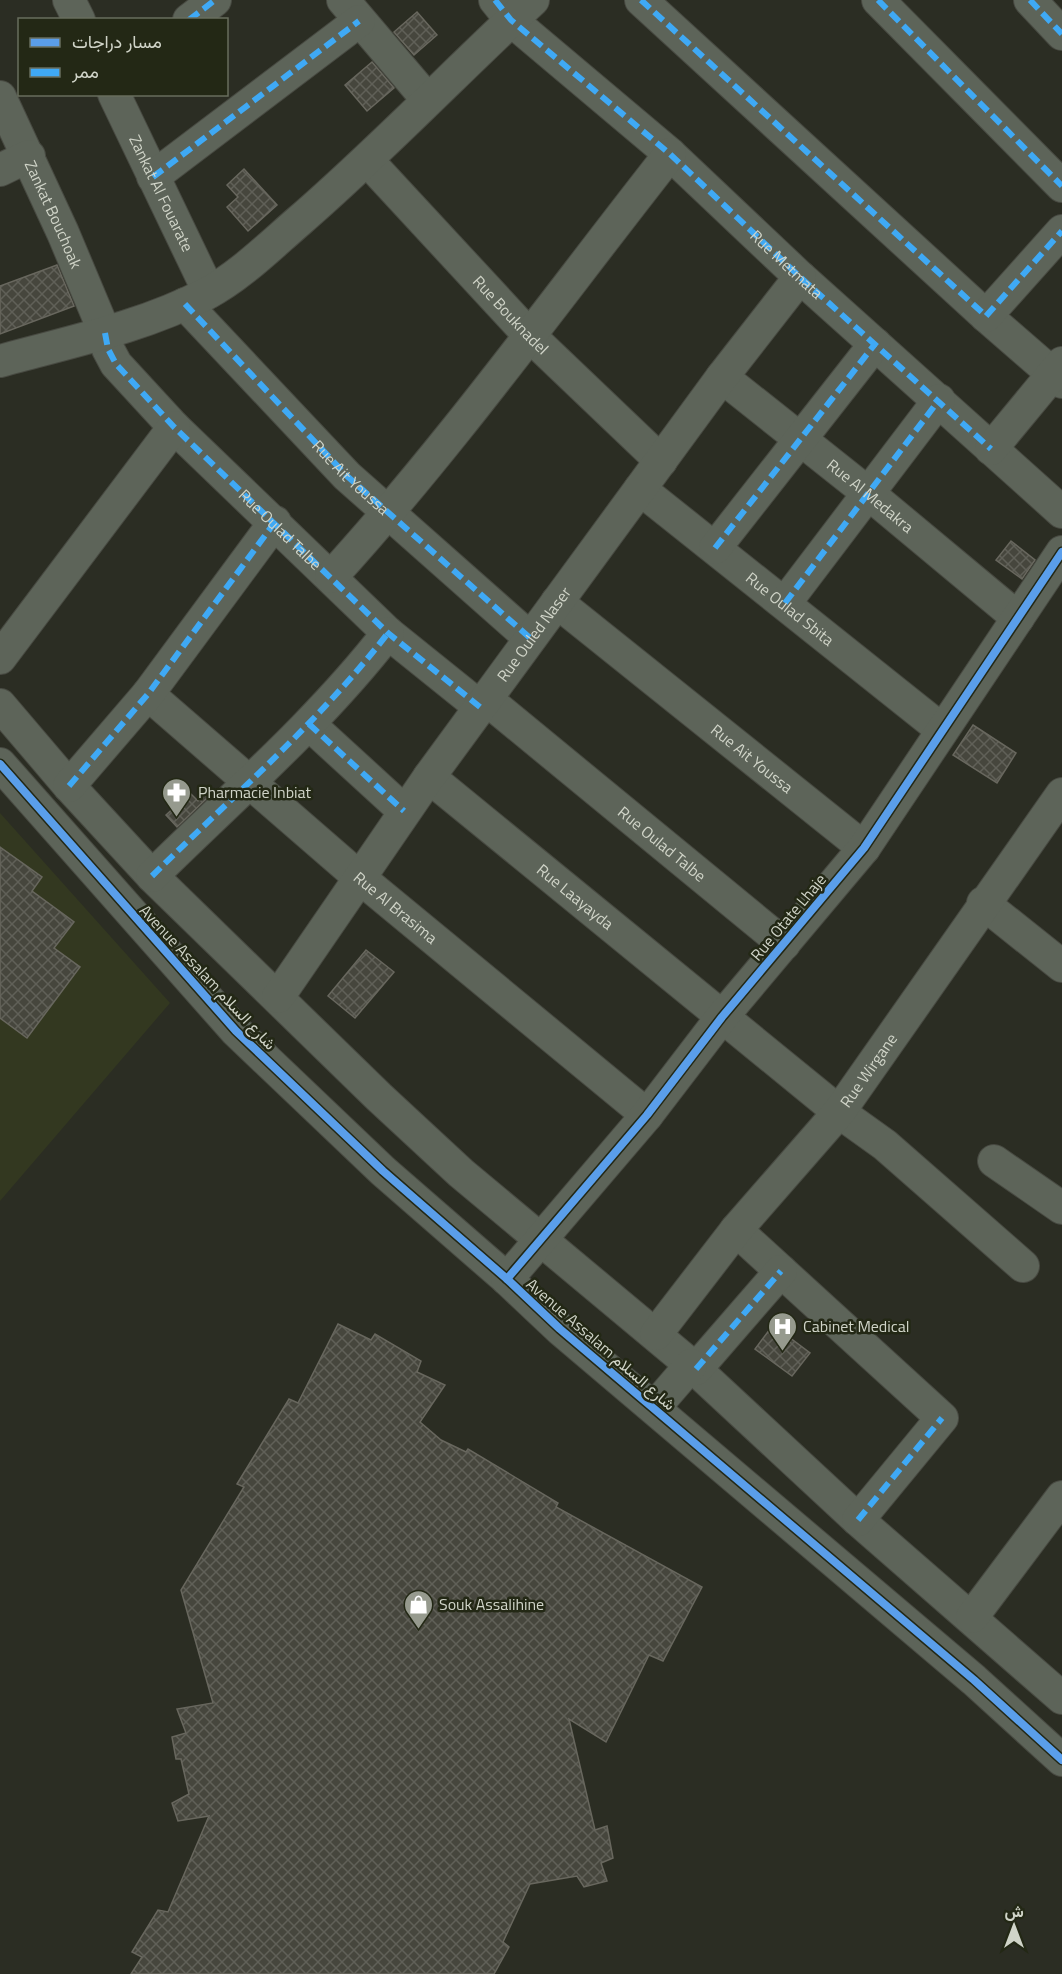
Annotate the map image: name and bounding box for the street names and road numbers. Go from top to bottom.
street label: Zankat Al Fouarate [123,131,200,256]
street label: Zankat Bouchoak [19,156,89,272]
street label: Rue Metmata [745,224,828,304]
street label: Rue Bouknadel [467,270,554,360]
street label: Rue Ait Youssa [307,434,395,520]
street label: Rue Al Medakra [822,453,919,538]
street label: Rue Oulad Talbe [233,483,328,576]
street label: Rue Oulad Sbita [741,566,839,651]
street label: Rue Ouled Naser [491,581,577,687]
street label: Rue Ait Youssa [706,718,798,799]
street label: Rue Oulad Talbe [613,800,711,887]
street label: Rue Laayayda [532,858,619,935]
street label: Rue Al Brasima [348,866,443,949]
street label: Rue Otate Lhaje [744,868,832,966]
street label: Avenue Assalam شارع السلام [134,899,282,1055]
street label: Rue Wirgane [834,1028,903,1112]
street label: Avenue Assalam شارع السلام [521,1272,681,1416]

